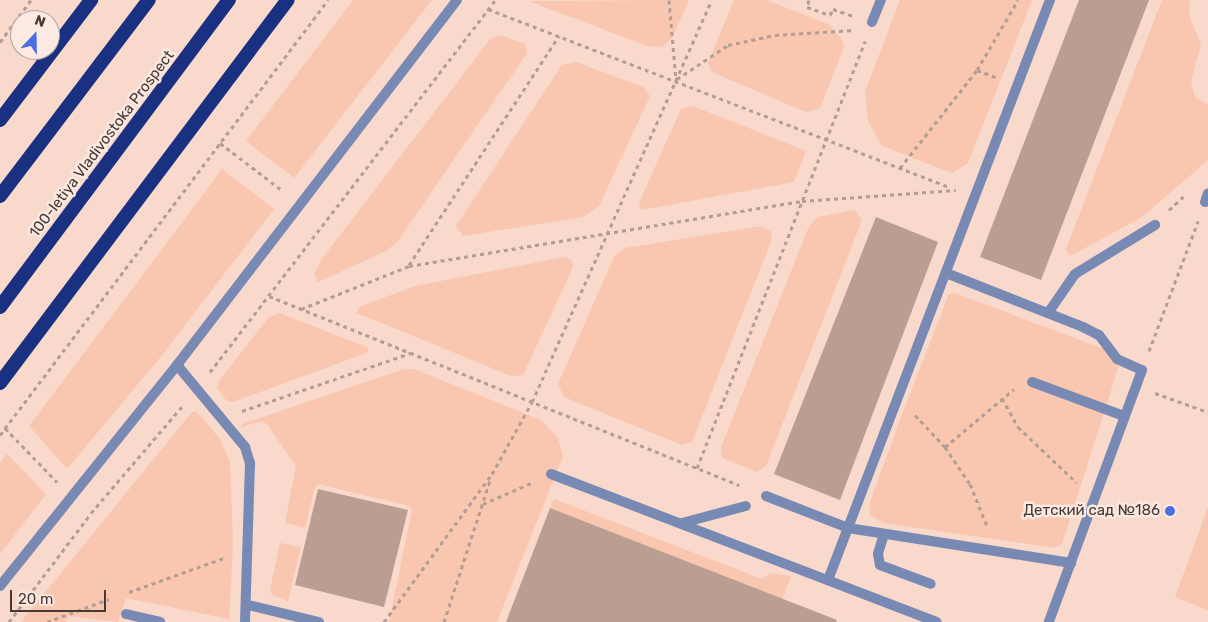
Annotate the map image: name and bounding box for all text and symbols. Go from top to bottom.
north arrow [10,10,60,60]
text: N [32,12,48,31]
street label: 100-letiya Vladivostoka Prospect [26,47,178,241]
place label: Детский сад №186 [1023,502,1160,520]
marker: Детский сад №186 [1164,505,1176,517]
scale bar [12,580,109,612]
text: 20 m [18,590,53,608]

